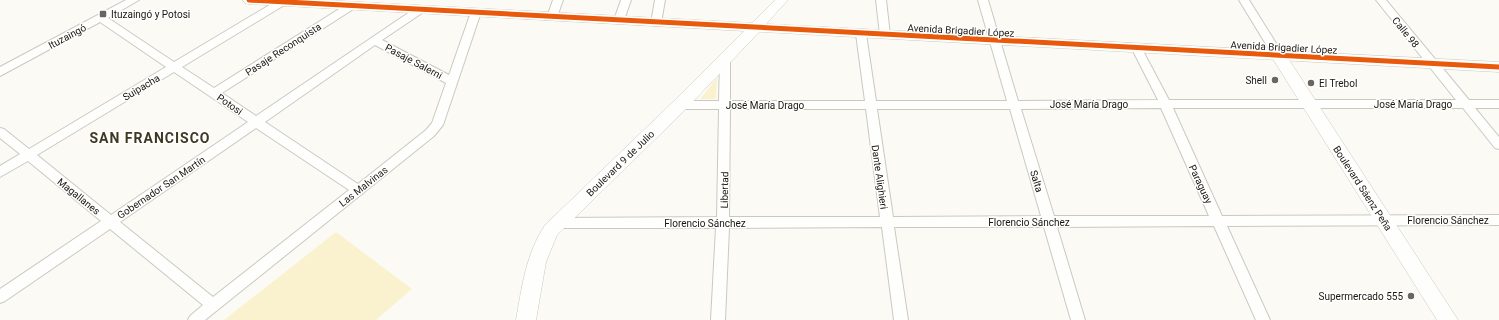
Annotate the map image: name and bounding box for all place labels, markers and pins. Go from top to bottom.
marker: Ituzaingó y Potosi [98,9,108,19]
place label: Ituzaingó y Potosi [111,9,190,20]
place label: Shell [1245,75,1267,86]
marker: Shell [1270,75,1280,85]
marker: El Trebol [1306,78,1316,88]
place label: El Trebol [1319,78,1357,89]
place label: Supermercado 555 [1319,291,1403,302]
marker: Supermercado 555 [1406,291,1416,301]

